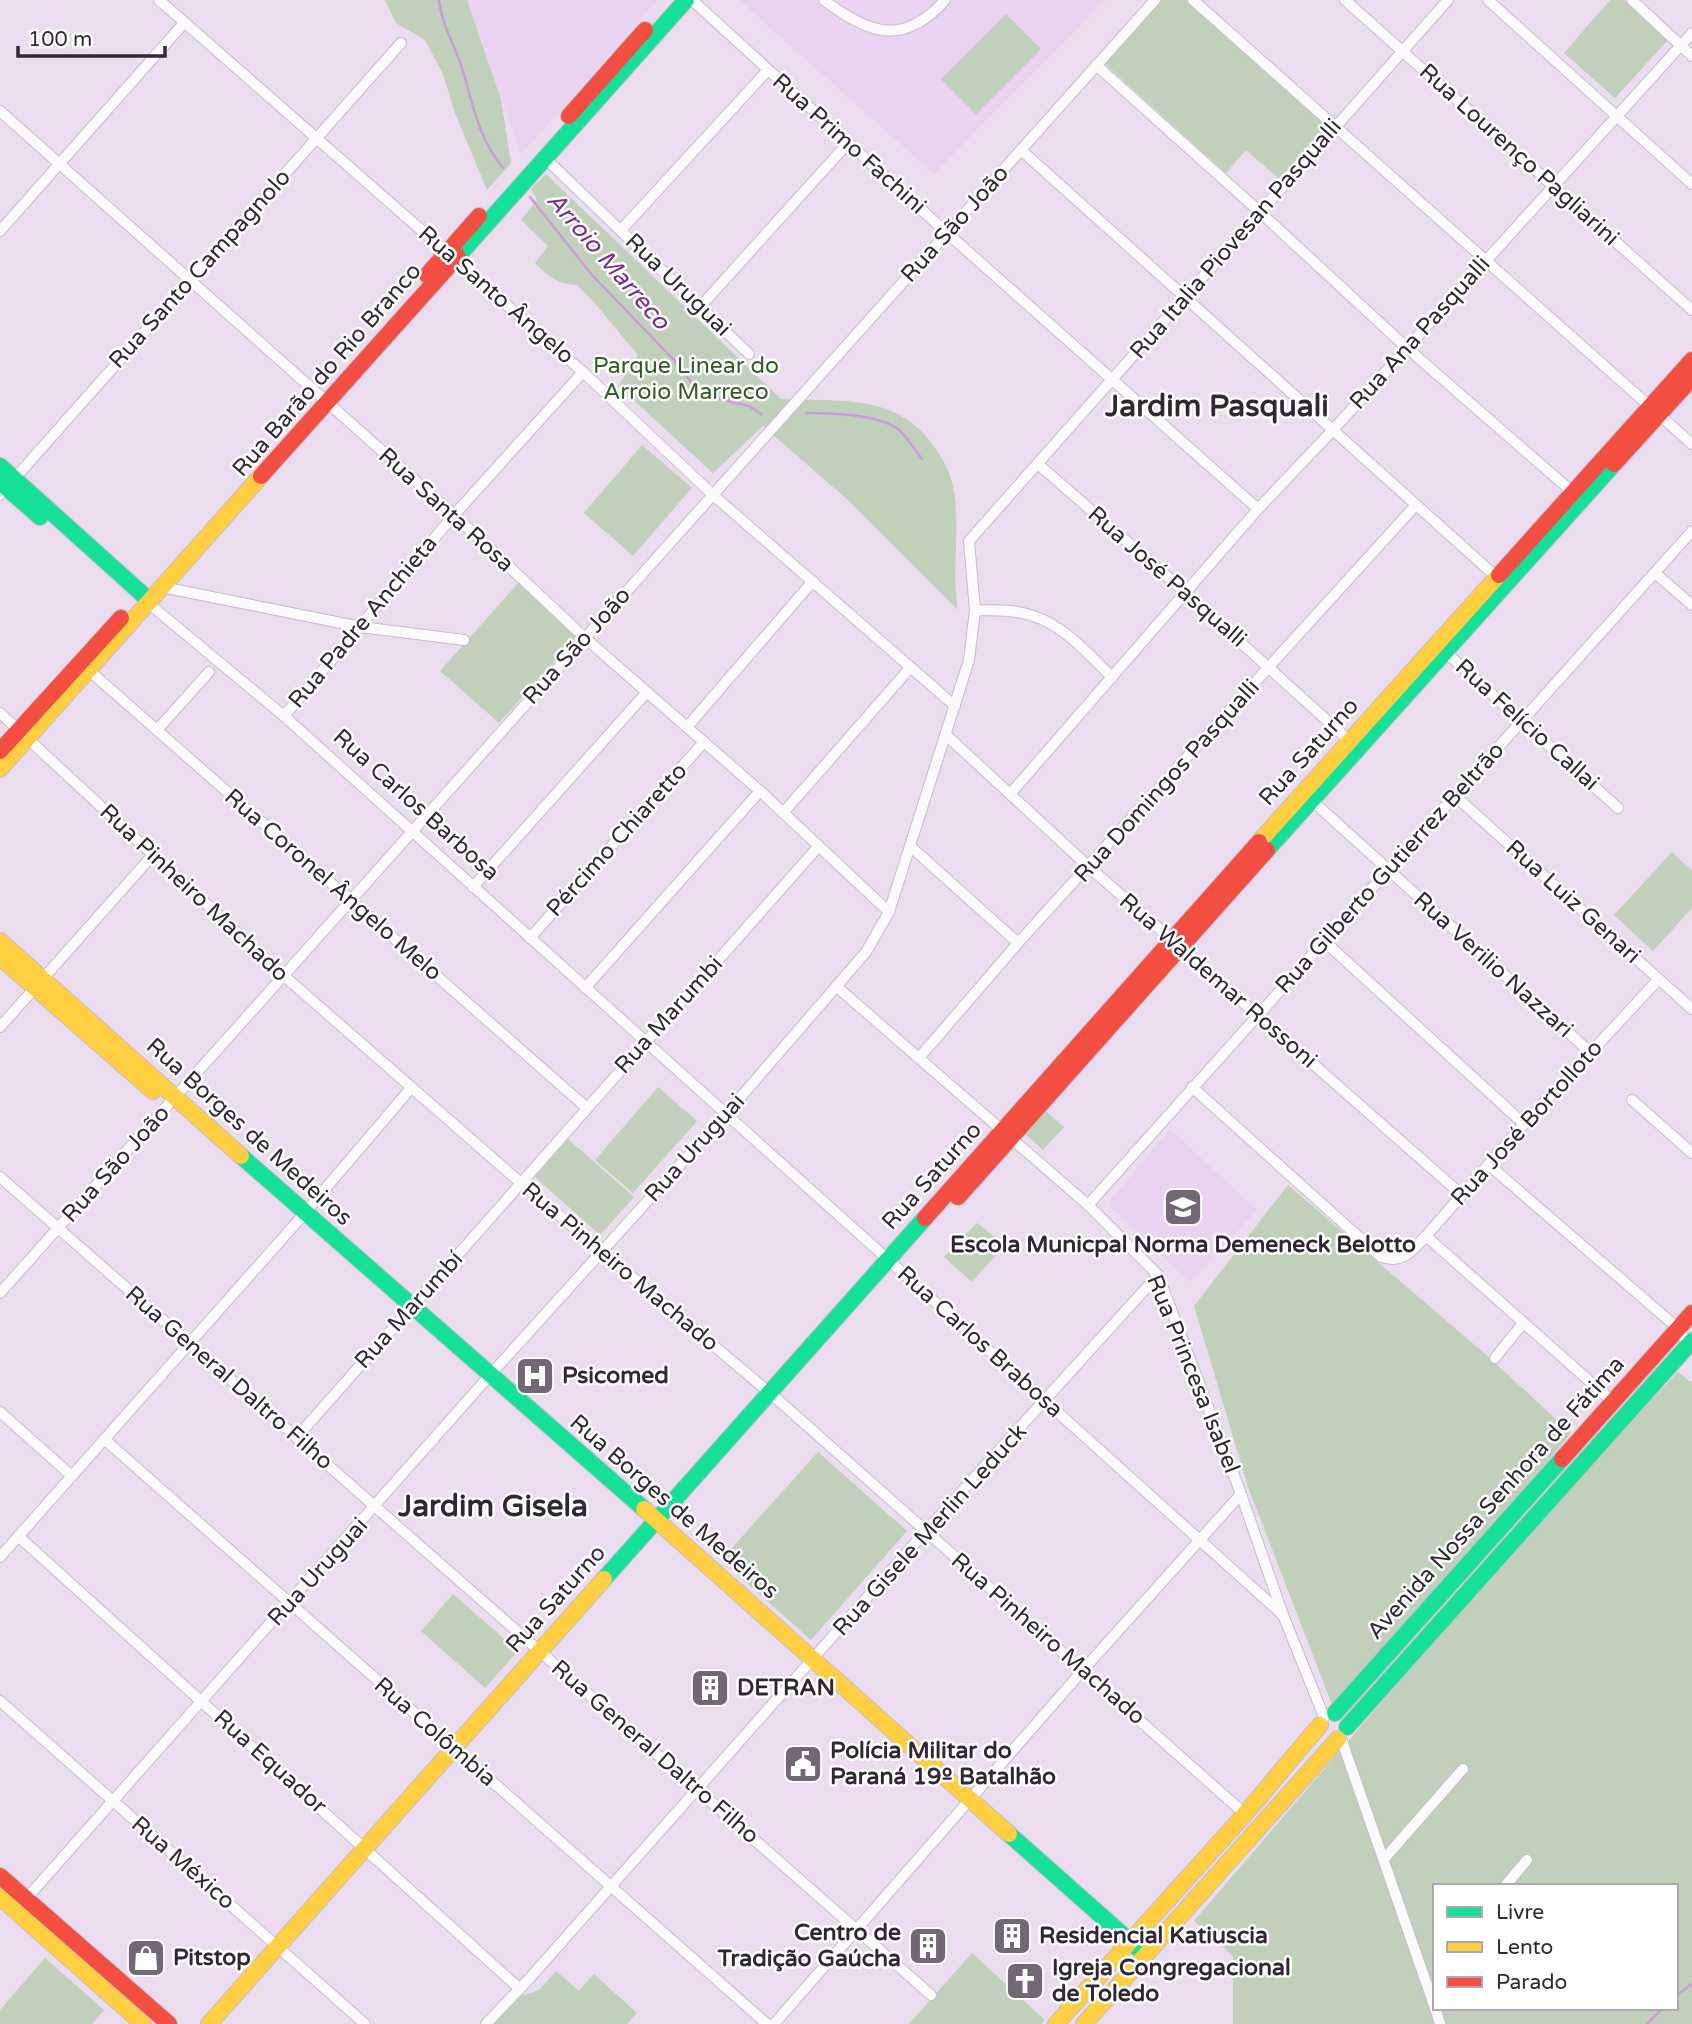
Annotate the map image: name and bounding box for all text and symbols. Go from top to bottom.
scale bar [18,14,164,58]
text: 100 m [28,27,92,52]
street label: Rua Lourenço Pagliarini [1413,58,1625,252]
street label: Rua Primo Fachini [766,68,932,220]
street label: Rua Italia Piovesan Pasqualli [1124,113,1348,365]
street label: Rua São João [895,160,1015,288]
street label: Rua Santo Campagnolo [103,164,297,374]
water label: Arroio Marreco [540,186,677,337]
street label: Rua Santo Ângelo [412,220,580,370]
street label: Rua Uruguai [619,228,737,342]
street label: Rua Ana Pasqualli [1344,251,1496,415]
street label: Rua Barão do Rio Branco [227,257,427,483]
park label: Parque Linear do Arroio Marreco [593,352,779,406]
district label: Jardim Pasquali [1104,388,1329,425]
street label: Rua Santa Rosa [373,442,519,578]
street label: Rua José Pasqualli [1082,500,1252,654]
street label: Rua Padre Anchieta [283,530,443,714]
street label: Rua São João [517,582,637,710]
street label: Rua Felício Callai [1449,653,1605,797]
street label: Rua Domingos Pasqualli [1068,674,1266,888]
street label: Rua Saturno [1253,692,1365,812]
street label: Rua Carlos Barbosa [327,723,505,887]
street label: Rua Gilberto Gutierrez Beltrão [1270,736,1510,1000]
street label: Pércimo Chiaretto [541,757,693,923]
street label: Rua Coronel Ângelo Melo [219,783,447,987]
street label: Rua Pinheiro Machado [94,798,294,988]
street label: Rua Luiz Genari [1500,834,1646,970]
street label: Rua Verilio Nazzari [1408,886,1578,1044]
street label: Rua Waldemar Rossoni [1113,888,1323,1074]
street label: Rua Marumbi [609,950,729,1080]
street label: Rua Borges de Medeiros [140,1032,358,1232]
street label: Rua José Bortolloto [1445,1034,1609,1212]
street label: Rua Uruguai [639,1088,751,1208]
street label: Rua São João [56,1100,176,1228]
street label: Rua Saturno [876,1116,988,1236]
street label: Rua Pinheiro Machado [516,1176,724,1358]
school or university icon: Escola Municpal Norma Demeneck Belotto [1162,1186,1204,1228]
place label: Escola Municpal Norma Demeneck Belotto [950,1231,1416,1259]
street label: Rua Marumbí [349,1245,469,1375]
street label: Rua Carlos Brabosa [891,1260,1069,1424]
street label: Rua Princesa Isabel [1140,1271,1246,1477]
street label: Rua General Daltro Filho [119,1280,339,1476]
street label: Avenida Nossa Senhora de Fátima [1361,1351,1631,1645]
hospital icon: Psicomed [514,1355,556,1397]
place label: Psicomed [562,1362,669,1390]
street label: Rua Borges de Medeiros [564,1409,784,1605]
street label: Rua Gisele Merlin Leduck [827,1418,1033,1642]
district label: Jardim Gisela [397,1488,588,1525]
street label: Rua Uruguai [262,1512,374,1632]
street label: Rua Saturno [500,1539,612,1659]
street label: Rua Pinheiro Machado [945,1547,1151,1731]
street label: Rua General Daltro Filho [545,1654,765,1850]
building icon: DETRAN [689,1667,731,1709]
street label: Rua Colômbia [368,1671,502,1793]
place label: DETRAN [737,1674,835,1702]
street label: Rua Equador [208,1704,332,1820]
place label: Polícia Militar do Paraná 19º Batalhão [830,1737,1056,1791]
public building icon: Polícia Militar do Paraná 19º Batalhão [782,1743,824,1785]
street label: Rua México [125,1810,241,1916]
legend [1433,1884,1678,2010]
text: Livre [1496,1900,1544,1925]
building icon: Residencial Katiuscia [991,1915,1033,1957]
place label: Centro de Tradição Gaúcha [717,1919,901,1973]
place label: Residencial Katiuscia [1039,1922,1268,1950]
building icon: Centro de Tradição Gaúcha [907,1925,949,1967]
text: Lento [1496,1935,1553,1960]
shop icon: Pitstop [125,1937,167,1979]
place label: Pitstop [173,1944,251,1972]
place label: Igreja Congregacional de Toledo [1052,1954,1291,2008]
church icon: Igreja Congregacional de Toledo [1004,1960,1046,2002]
text: Parado [1496,1970,1567,1995]

